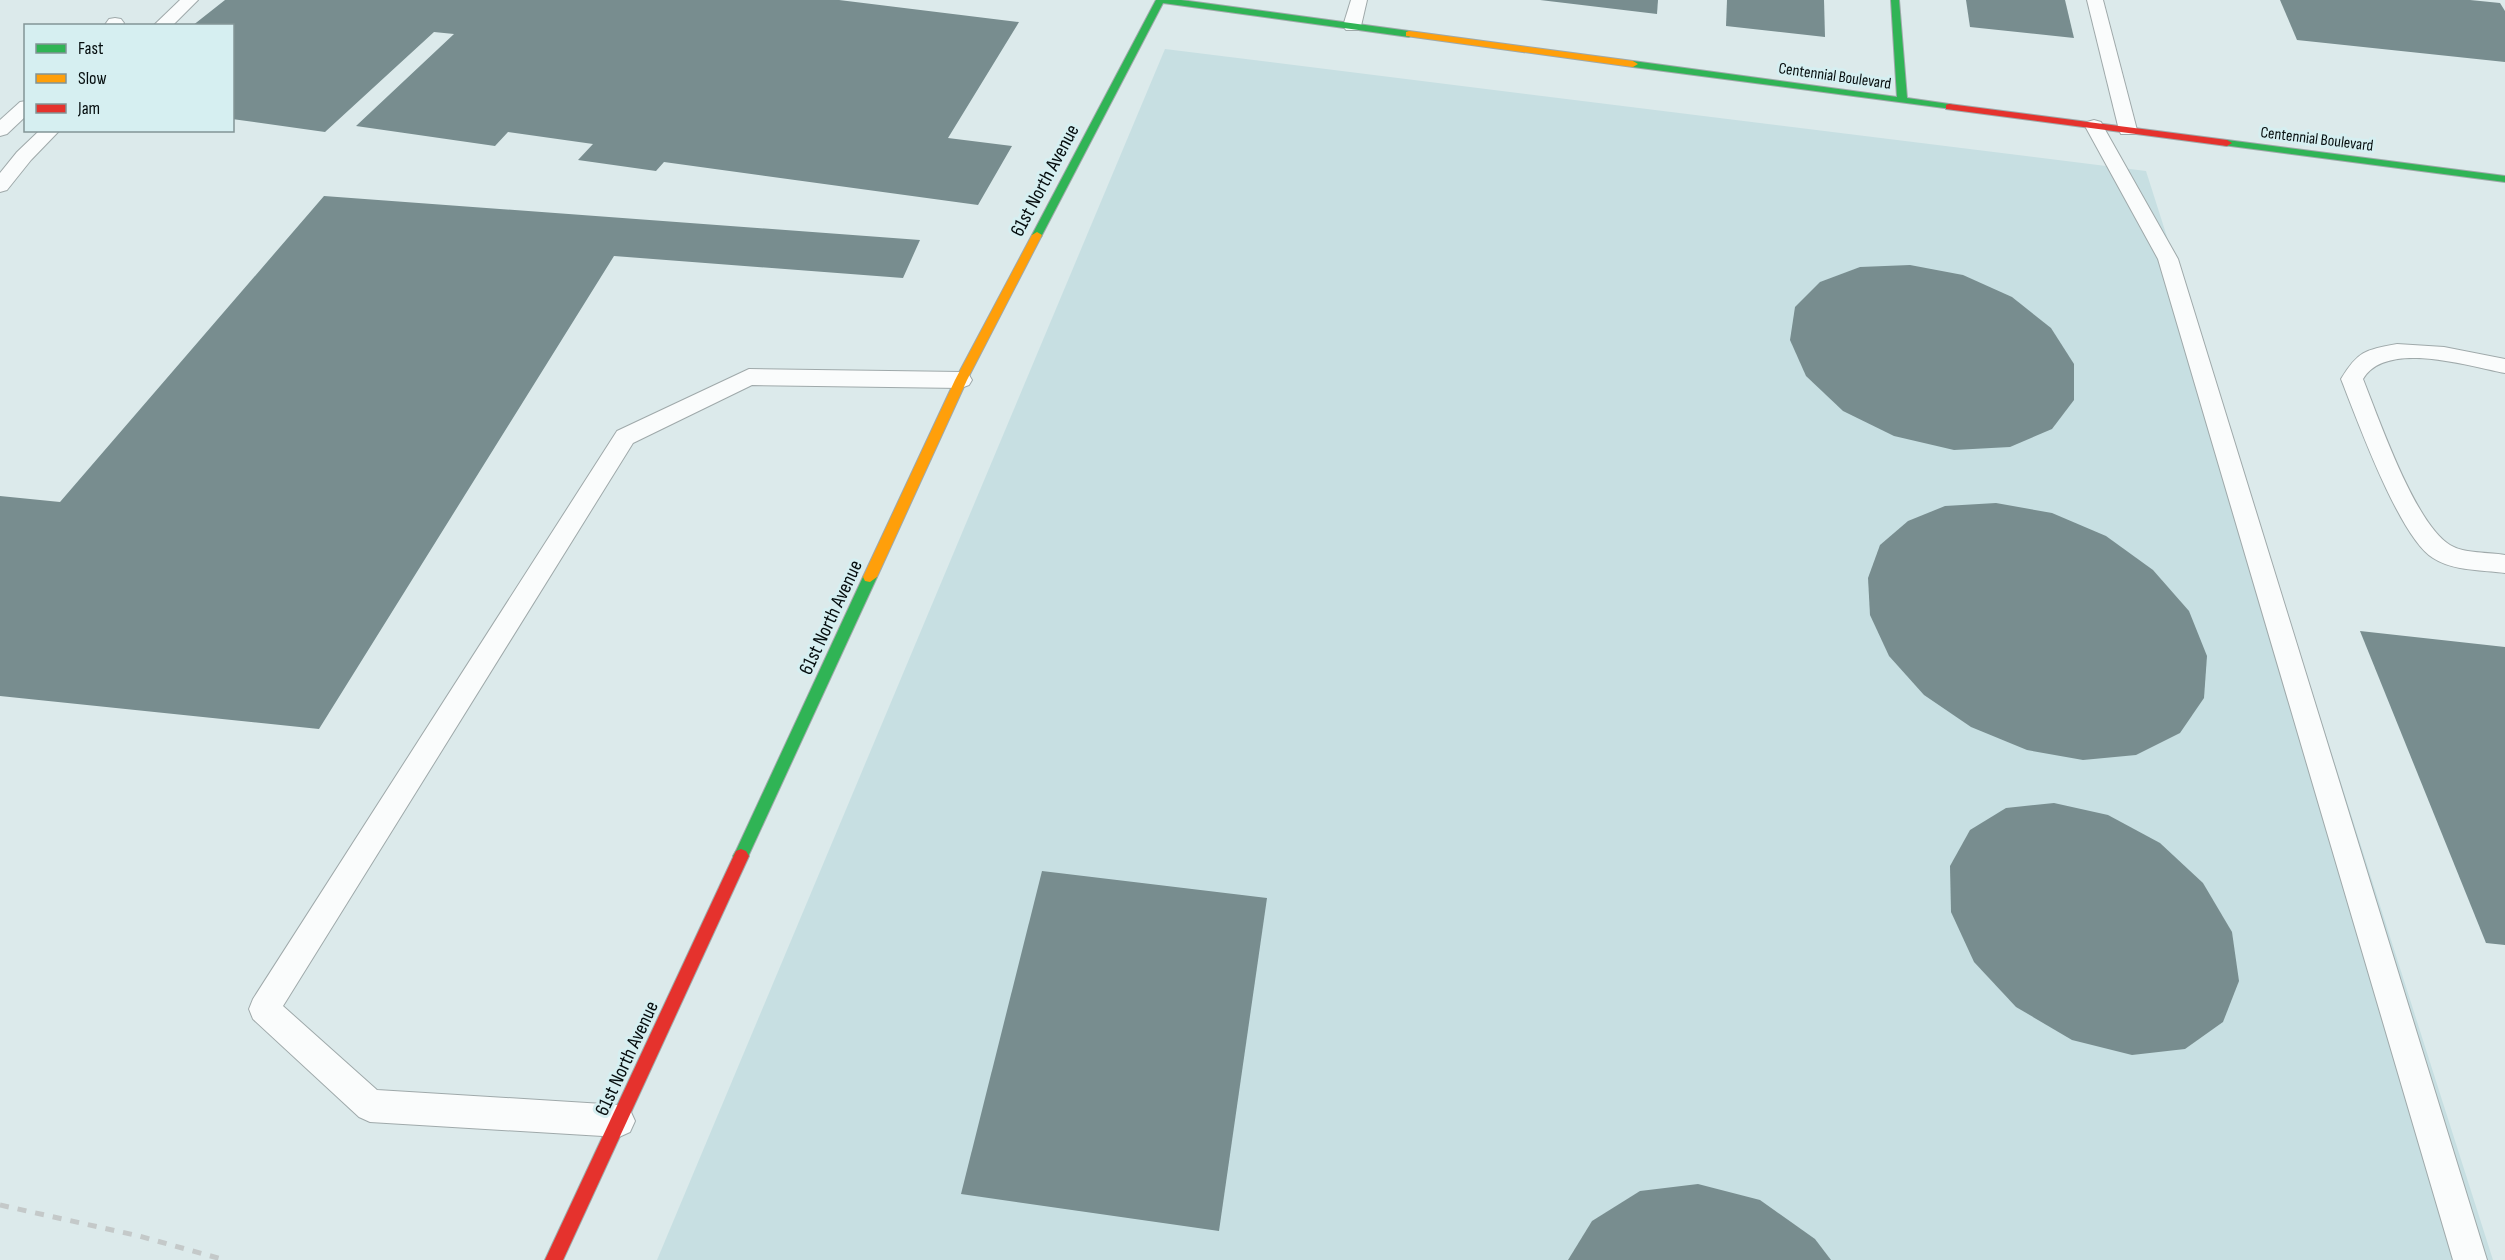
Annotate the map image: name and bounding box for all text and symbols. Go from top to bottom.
legend [24,24,234,132]
text: Fast [78,38,104,59]
street label: Centennial Boulevard [1777,59,1892,94]
text: Slow [78,68,107,89]
text: Jam [77,98,100,119]
street label: 61st North Avenue [1005,120,1084,241]
street label: Centennial Boulevard [2259,123,2374,156]
street label: 61st North Avenue [794,556,868,678]
street label: 61st North Avenue [590,997,664,1119]

